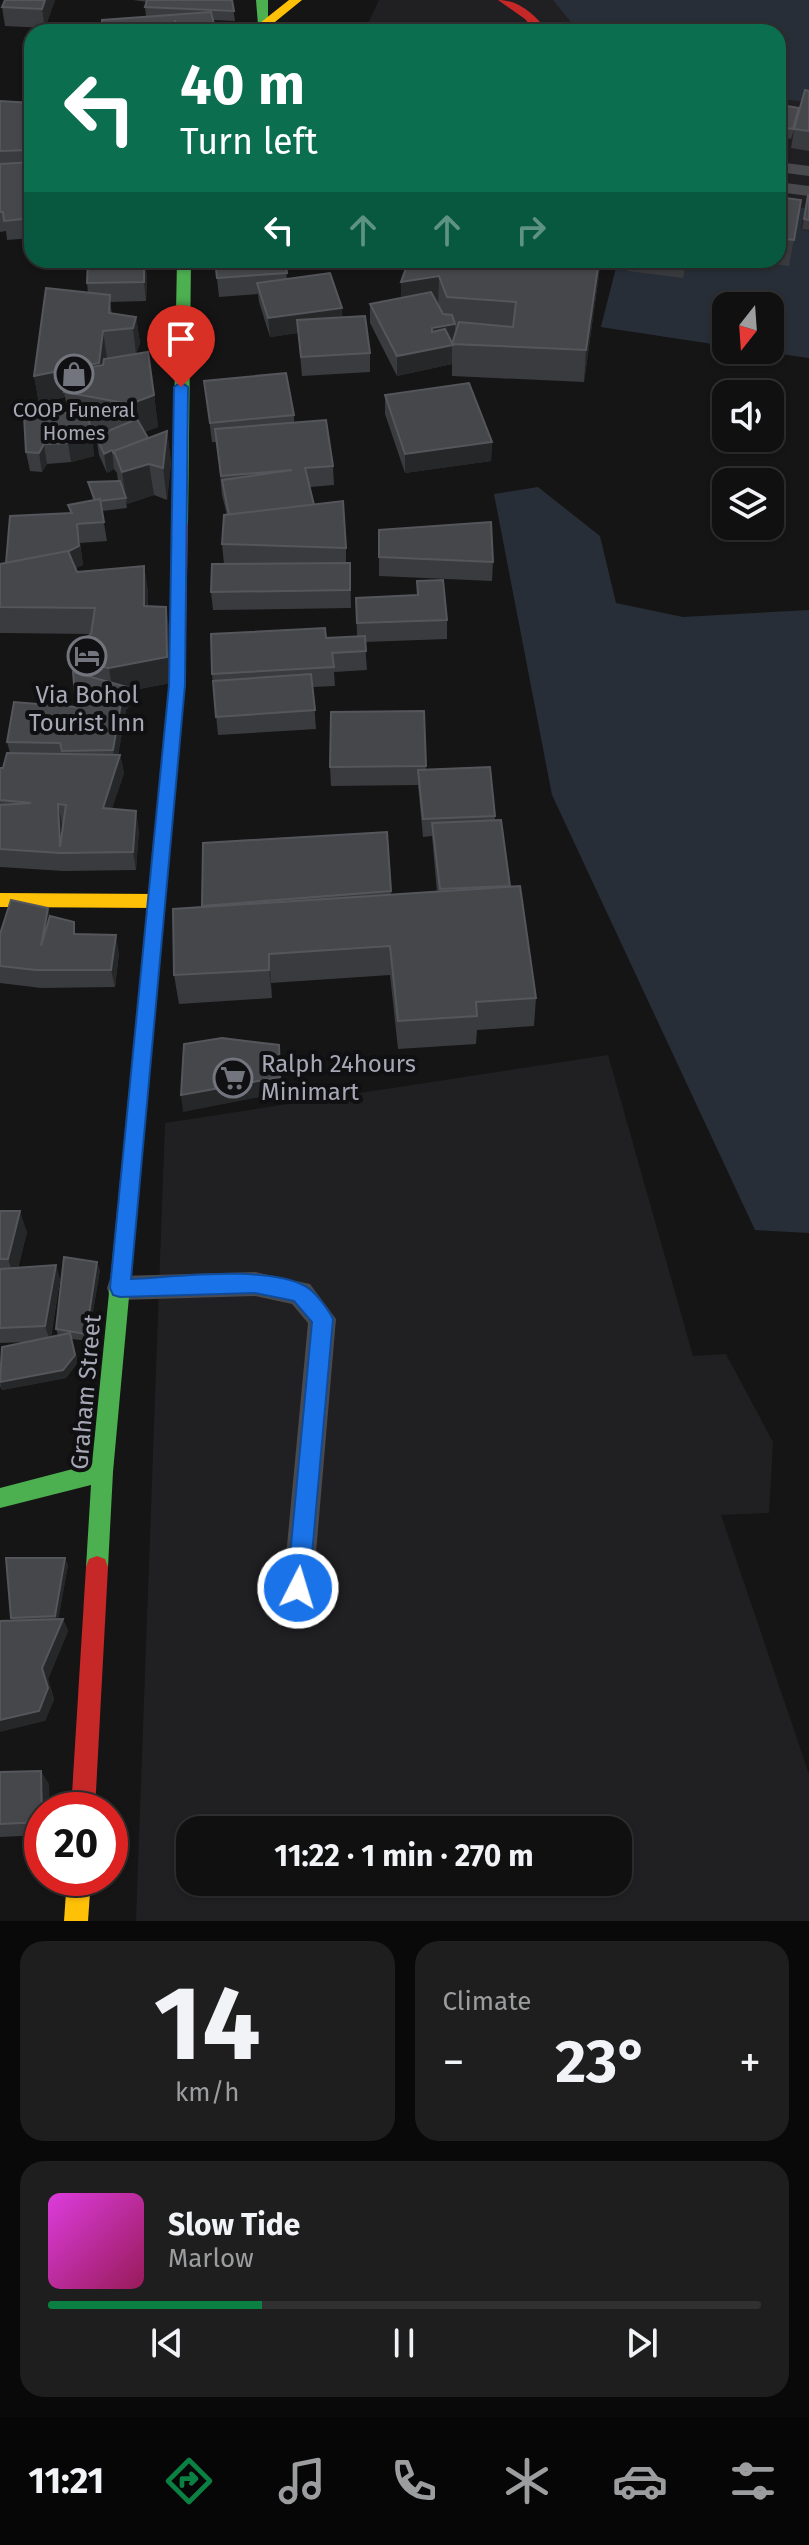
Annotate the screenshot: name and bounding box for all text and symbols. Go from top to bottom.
text: 40 m [180,52,305,119]
icon: left [48,56,152,160]
text: Turn left [180,120,318,164]
icon: left [257,208,301,252]
icon: ahead [341,208,385,252]
icon: ahead [425,208,469,252]
icon: right [509,208,553,252]
north arrow [712,292,784,364]
map controls [712,292,784,540]
pin [147,305,215,387]
icon: arrive [159,317,203,361]
shop icon: COOP Funeral Homes [53,353,95,395]
button: sound [712,380,784,452]
place label: COOP Funeral Homes [13,398,135,445]
button: layers [712,468,784,540]
hotel icon: Via Bohol Tourist Inn [66,635,108,677]
place label: Via Bohol Tourist Inn [29,681,145,737]
place label: Ralph 24hours Minimart [261,1050,416,1106]
supermarket icon: Ralph 24hours Minimart [212,1057,254,1099]
street label: Graham Street [65,1313,107,1471]
position arrow [256,1546,340,1630]
speed limit sign: 20 [24,1792,128,1896]
text: 11:22 · 1 min · 270 m [274,1838,534,1874]
text: 14 [154,1962,261,2087]
text: Climate [443,1986,531,2017]
text: 23° [555,2026,648,2098]
text: − [443,2036,465,2089]
text: + [739,2036,761,2089]
text: km/h [175,2077,239,2108]
text: Slow Tide [168,2207,300,2243]
text: Marlow [168,2243,254,2274]
icon: previous [145,2321,189,2365]
icon: pause [382,2321,426,2365]
icon: next [620,2321,664,2365]
icon: directions [161,2453,217,2509]
icon: music [274,2453,330,2509]
icon: phone [386,2453,442,2509]
icon: climate [499,2453,555,2509]
icon: car [612,2453,668,2509]
icon: filters [725,2453,781,2509]
text: 11:21 [28,2459,104,2503]

